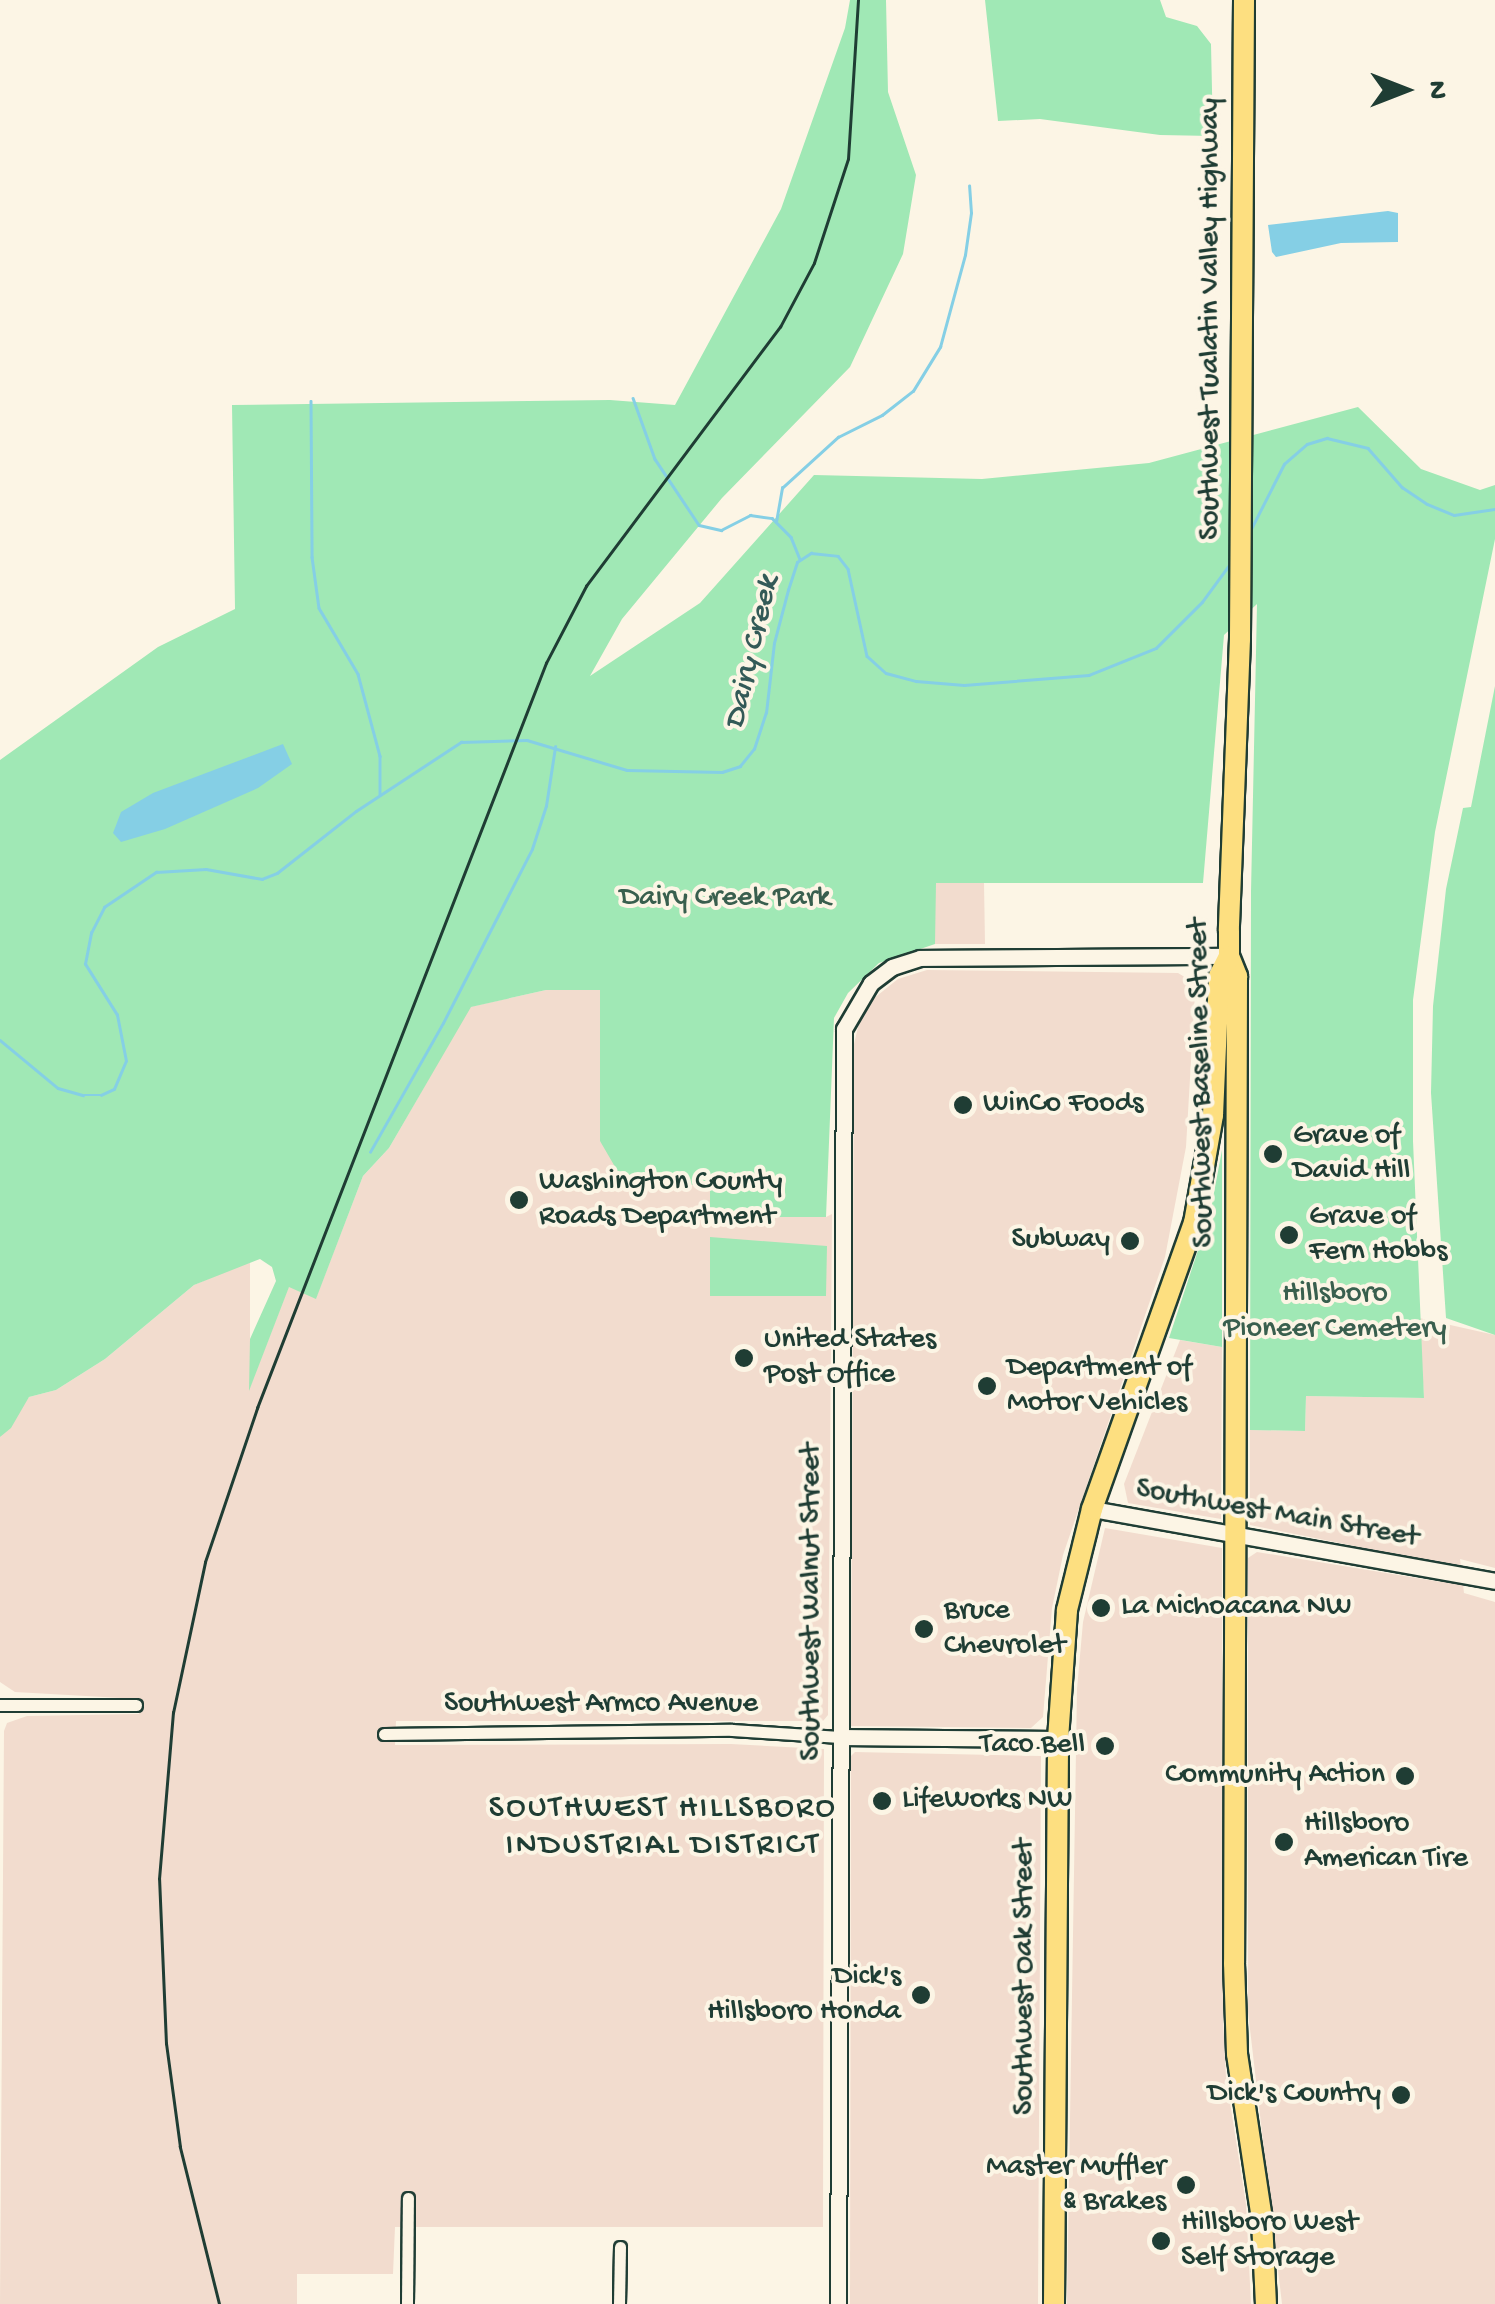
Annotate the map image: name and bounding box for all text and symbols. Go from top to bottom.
north arrow [1355,40,1455,140]
text: N [1419,81,1452,99]
street label: Southwest Tualatin Valley Highway [1194,98,1230,540]
water label: Dairy Creek [717,573,789,733]
park label: Dairy Creek Park [620,881,830,917]
street label: Southwest Baseline Street [1182,918,1224,1248]
place label: WinCo Foods [983,1087,1143,1123]
marker: WinCo Foods [952,1094,974,1116]
place label: Grave of David Hill [1293,1119,1410,1190]
marker: Grave of David Hill [1262,1143,1284,1165]
place label: Washington County Roads Department [539,1165,782,1236]
marker: Washington County Roads Department [508,1189,530,1211]
place label: Grave of Fern Hobbs [1309,1200,1447,1270]
place label: Subway [1012,1223,1110,1259]
marker: Grave of Fern Hobbs [1278,1224,1300,1246]
marker: Subway [1119,1230,1141,1252]
park label: Hillsboro Pioneer Cemetery [1223,1277,1447,1348]
place label: United States Post Office [764,1323,936,1394]
marker: United States Post Office [733,1347,755,1369]
place label: Department of Motor Vehicles [1007,1351,1191,1422]
marker: Department of Motor Vehicles [976,1375,998,1397]
street label: Southwest Walnut Street [795,1443,831,1761]
street label: Southwest Main Street [1133,1472,1421,1558]
place label: La Michoacana NW [1121,1590,1352,1626]
place label: Bruce Chevrolet [944,1594,1066,1664]
marker: La Michoacana NW [1090,1597,1112,1619]
marker: Bruce Chevrolet [913,1618,935,1640]
street label: Southwest Armco Avenue [444,1687,758,1723]
place label: Taco Bell [980,1728,1085,1764]
marker: Taco Bell [1094,1735,1116,1757]
place label: Community Action [1165,1758,1385,1794]
marker: Community Action [1394,1765,1416,1787]
place label: LifeWorks NW [902,1783,1072,1819]
marker: LifeWorks NW [871,1790,893,1812]
district label: SOUTHWEST HILLSBORO INDUSTRIAL DISTRICT [489,1791,837,1866]
place label: Hillsboro American Tire [1304,1807,1468,1878]
marker: Hillsboro American Tire [1273,1831,1295,1853]
street label: Southwest Oak Street [1008,1839,1044,2115]
place label: Dick's Hillsboro Honda [707,1960,901,2030]
marker: Dick's Hillsboro Honda [910,1984,932,2006]
place label: Dick's Country [1208,2077,1381,2113]
marker: Dick's Country [1390,2084,1412,2106]
place label: Master Muffler & Brakes [986,2150,1166,2220]
marker: Master Muffler & Brakes [1175,2174,1197,2196]
place label: Hillsboro West Self Storage [1181,2206,1358,2276]
marker: Hillsboro West Self Storage [1150,2230,1172,2252]

